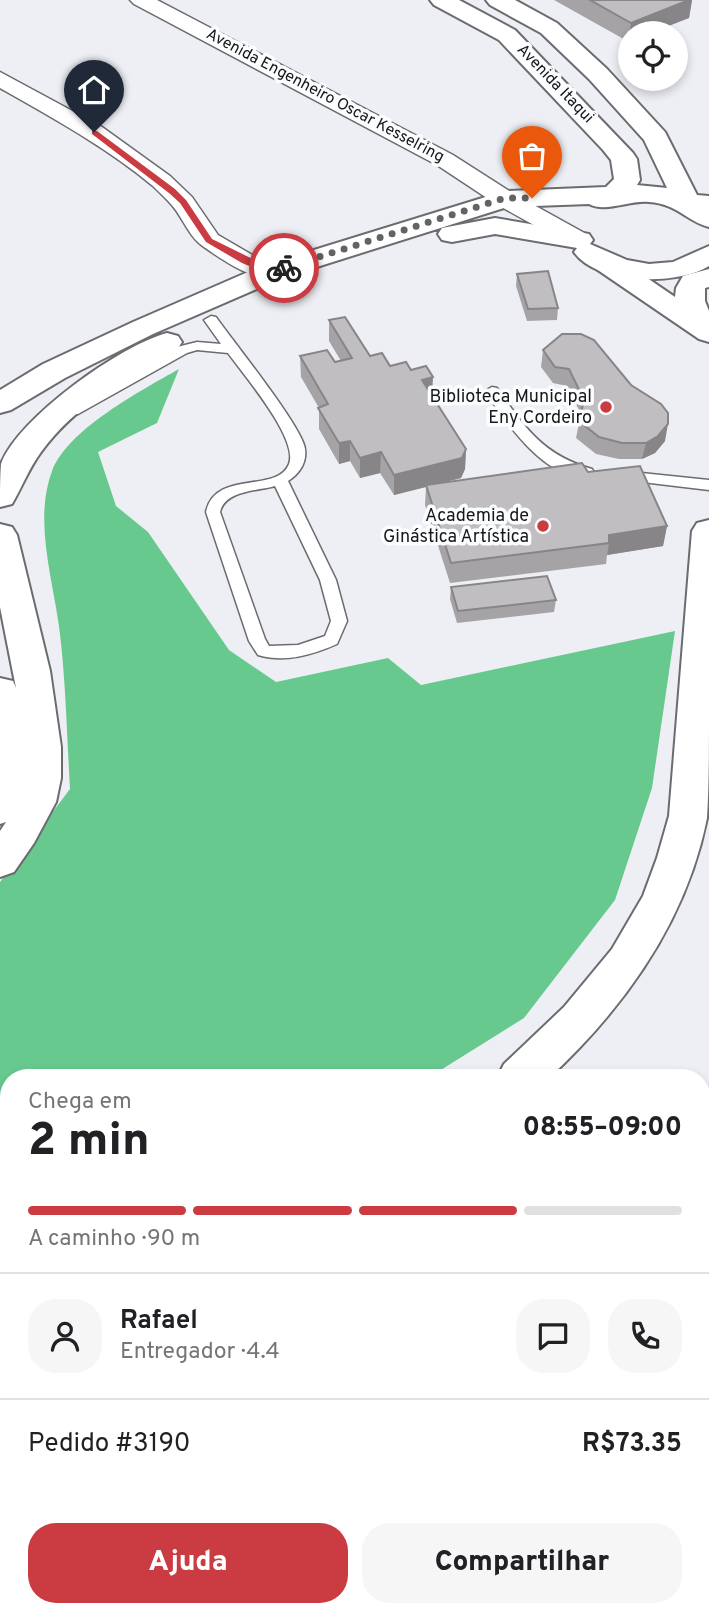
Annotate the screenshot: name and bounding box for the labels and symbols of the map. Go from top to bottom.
street label: Avenida Engenheiro Oscar Kesselring [202,25,448,167]
street label: Avenida Itaqui [512,40,598,128]
pin [64,60,124,132]
pin [502,126,562,198]
courier [249,233,319,303]
place label: Biblioteca Municipal Eny Cordeiro [430,386,592,430]
marker: Biblioteca Municipal Eny Cordeiro [598,399,614,415]
place label: Academia de Ginástica Artística [383,505,529,549]
marker: Academia de Ginástica Artística [535,518,551,534]

